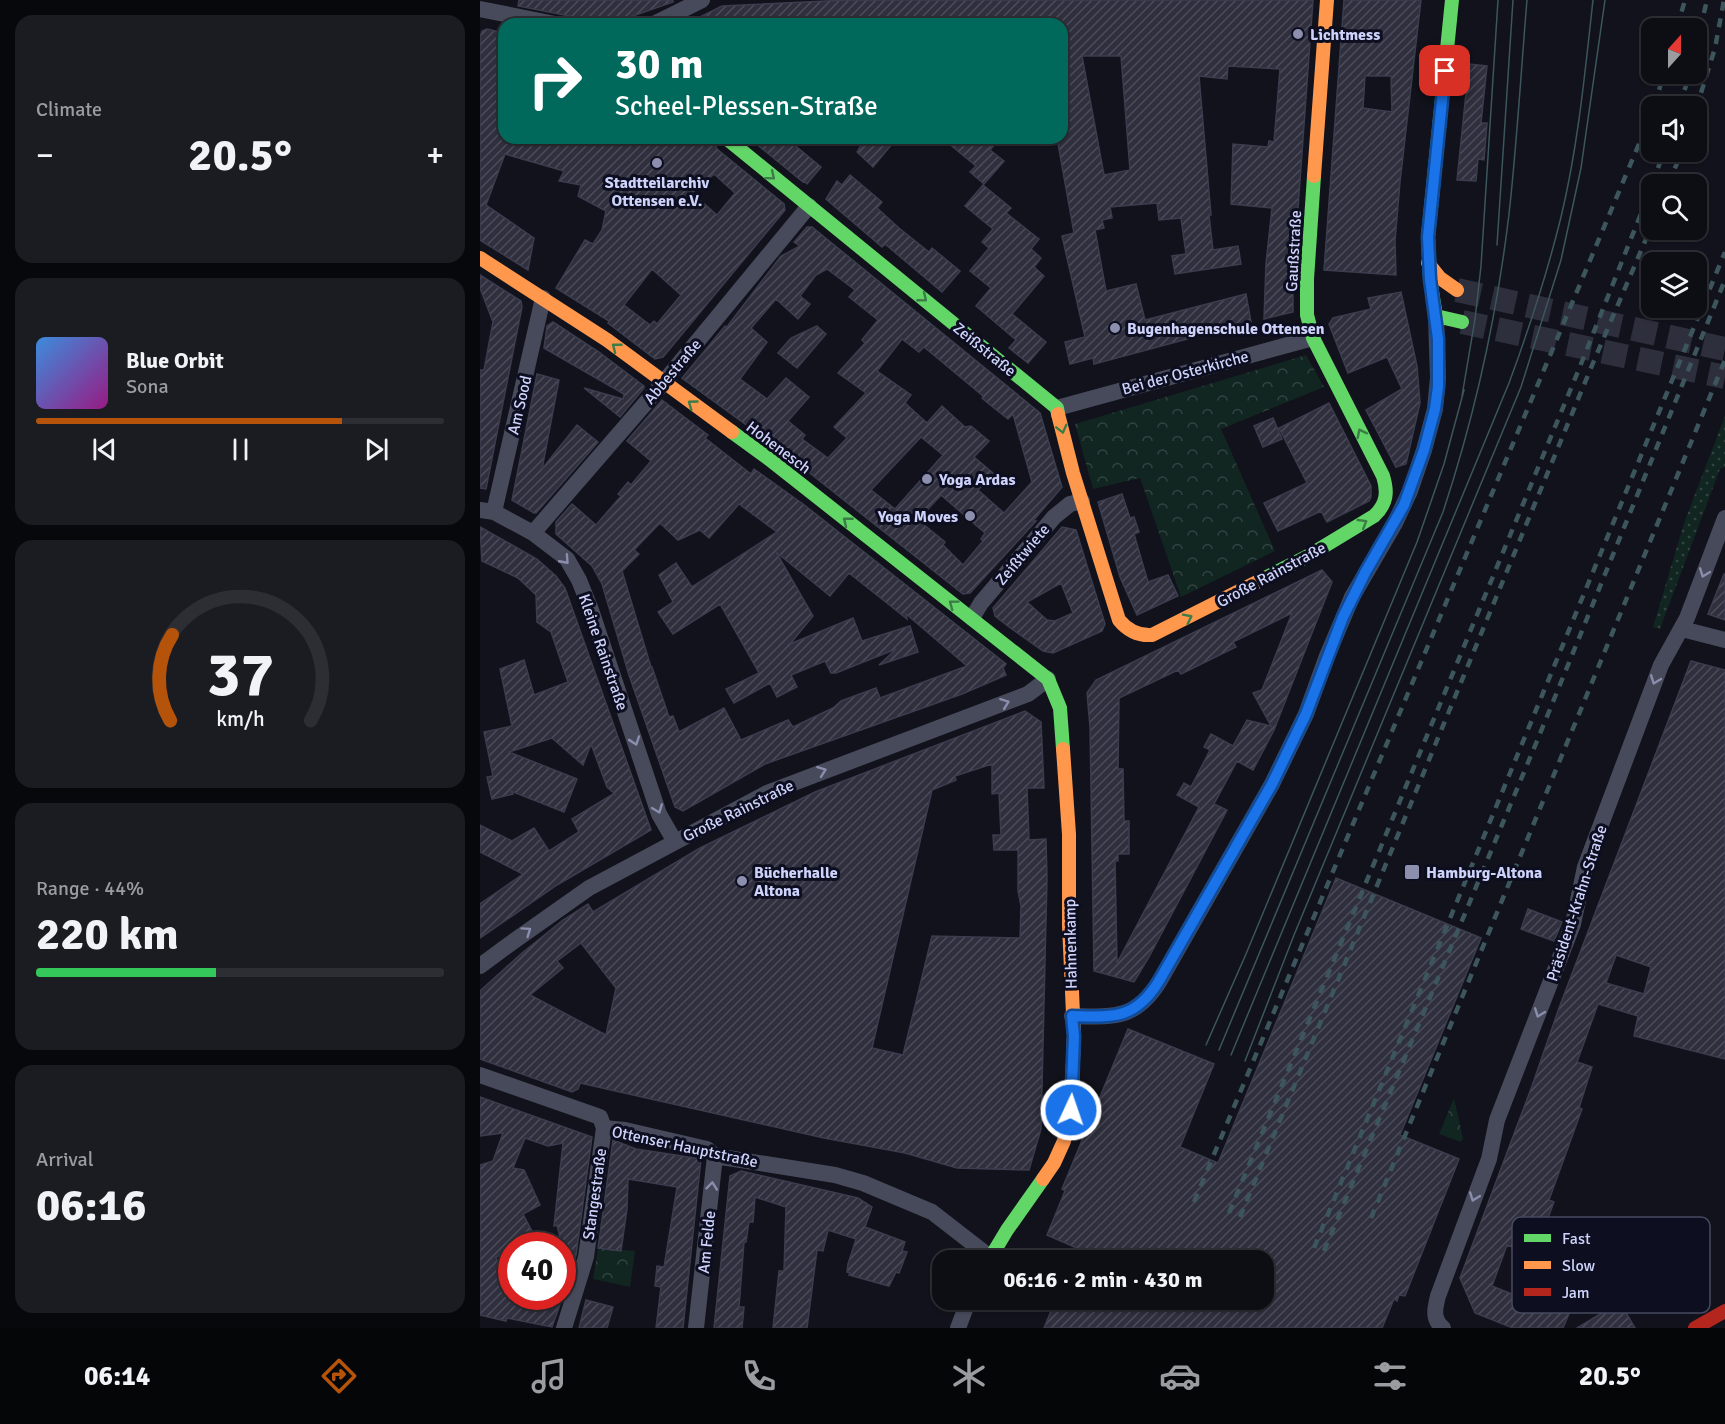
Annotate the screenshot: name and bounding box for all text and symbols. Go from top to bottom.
north arrow [1641,18,1707,84]
map controls [1641,18,1707,318]
place label: Lichtmess [1310,25,1380,45]
marker: Lichtmess [1291,27,1305,41]
text: 30 m [615,39,704,90]
icon: right [516,42,594,120]
pin [1419,45,1470,96]
icon: arrive [1428,54,1461,87]
text: Scheel-Plessen-Straße [615,90,878,123]
button: sound [1641,96,1707,162]
text: Climate [36,97,102,122]
text: 20.5° [188,128,292,183]
text: − [36,135,54,176]
text: + [426,135,444,176]
marker: Stadtteilarchiv Ottensen e.V. [650,156,664,170]
one-way arrow [764,168,775,179]
place label: Stadtteilarchiv Ottensen e.V. [605,173,709,211]
button: search [1641,174,1707,240]
street label: Gaußstraße [1282,210,1306,292]
button: layers [1641,252,1707,318]
one-way arrow [916,291,927,302]
street label: Zeißstraße [949,318,1020,381]
place label: Bugenhagenschule Ottensen [1127,319,1325,339]
marker: Bugenhagenschule Ottensen [1108,321,1122,335]
street label: Abbestraße [640,335,706,408]
one-way arrow [612,344,623,355]
street label: Bei der Osterkirche [1120,346,1251,400]
text: Blue Orbit [126,347,224,374]
text: Sona [126,374,169,399]
street label: Am Sood [503,374,536,437]
one-way arrow [687,400,698,411]
street label: Hohenesch [742,417,815,479]
one-way arrow [1055,424,1068,434]
one-way arrow [1357,429,1368,439]
icon: previous [88,433,121,466]
icon: pause [224,433,257,466]
icon: next [360,433,393,466]
place label: Yoga Ardas [938,470,1016,490]
marker: Yoga Ardas [920,472,934,486]
place label: Yoga Moves [877,507,958,527]
marker: Yoga Moves [963,509,977,523]
one-way arrow [843,518,854,529]
one-way arrow [1357,519,1367,530]
street label: Zeißtwiete [991,520,1054,589]
street label: Große Rainstraße [1213,538,1330,612]
one-way arrow [558,553,569,563]
one-way arrow [1699,567,1712,578]
street label: Kleine Rainstraße [574,591,632,713]
one-way arrow [949,600,960,611]
one-way arrow [1181,613,1192,625]
text: 37 [206,636,274,713]
one-way arrow [1650,674,1663,685]
one-way arrow [999,697,1009,710]
text: km/h [216,706,264,732]
one-way arrow [627,735,640,745]
one-way arrow [816,766,827,779]
street label: Große Rainstraße [680,775,797,846]
one-way arrow [651,802,663,813]
street label: Präsident-Krahn-Straße [1542,823,1612,984]
place label: Bücherhalle Altona [754,863,838,901]
marker: Hamburg-Altona [1403,863,1421,881]
place label: Hamburg-Altona [1426,863,1542,883]
marker: Bücherhalle Altona [735,874,749,888]
text: Range · 44% [36,876,144,901]
street label: Hahnenkamp [1060,899,1082,989]
text: 220 km [36,907,179,962]
one-way arrow [520,927,531,938]
one-way arrow [1534,1007,1546,1018]
position arrow [1039,1078,1103,1142]
street label: Ottenser Hauptstraße [610,1122,760,1172]
text: Arrival [36,1147,94,1172]
street label: Stangestraße [579,1147,611,1241]
text: 06:16 [36,1178,146,1233]
one-way arrow [705,1182,718,1191]
one-way arrow [1469,1191,1482,1202]
street label: Am Felde [694,1210,720,1275]
legend [1512,1217,1710,1313]
text: Fast [1562,1229,1591,1249]
speed limit sign: 40 [498,1232,576,1310]
text: Slow [1562,1256,1596,1276]
text: 06:16 · 2 min · 430 m [1003,1266,1203,1293]
text: Jam [1562,1283,1590,1303]
icon: directions [318,1355,360,1397]
icon: music [528,1355,570,1397]
icon: phone [738,1355,780,1397]
icon: climate [948,1355,990,1397]
icon: car [1159,1355,1201,1397]
icon: filters [1369,1355,1411,1397]
text: 06:14 [84,1360,150,1393]
text: 20.5° [1579,1360,1641,1393]

